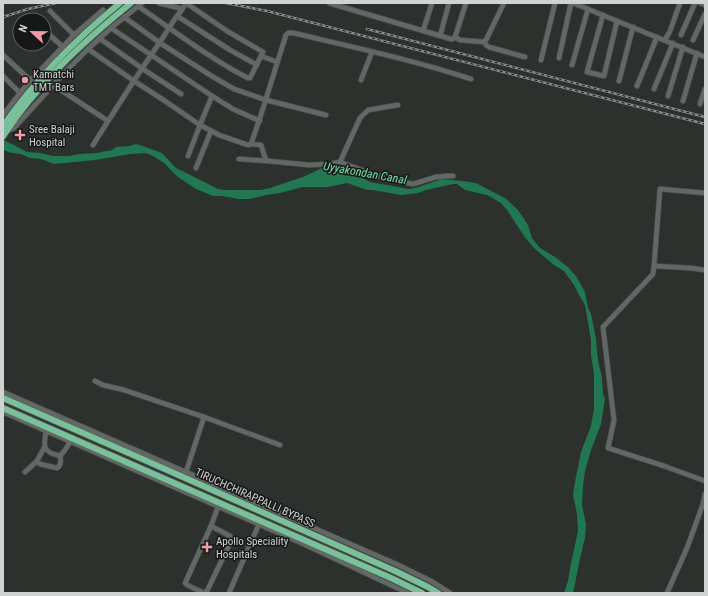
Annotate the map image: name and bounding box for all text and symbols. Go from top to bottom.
north arrow [12,12,52,52]
text: N [16,23,31,34]
place label: Kamatchi TMT Bars [33,68,75,94]
marker: Kamatchi TMT Bars [20,75,30,85]
place label: Sree Balaji Hospital [29,123,75,149]
marker: Sree Balaji Hospital [14,129,26,141]
water label: Uyyakondan Canal [322,159,408,187]
street label: TIRUCHCHIRAPPALLI BYPASS [193,466,317,530]
place label: Apollo Speciality Hospitals [216,535,289,561]
marker: Apollo Speciality Hospitals [201,541,213,553]

